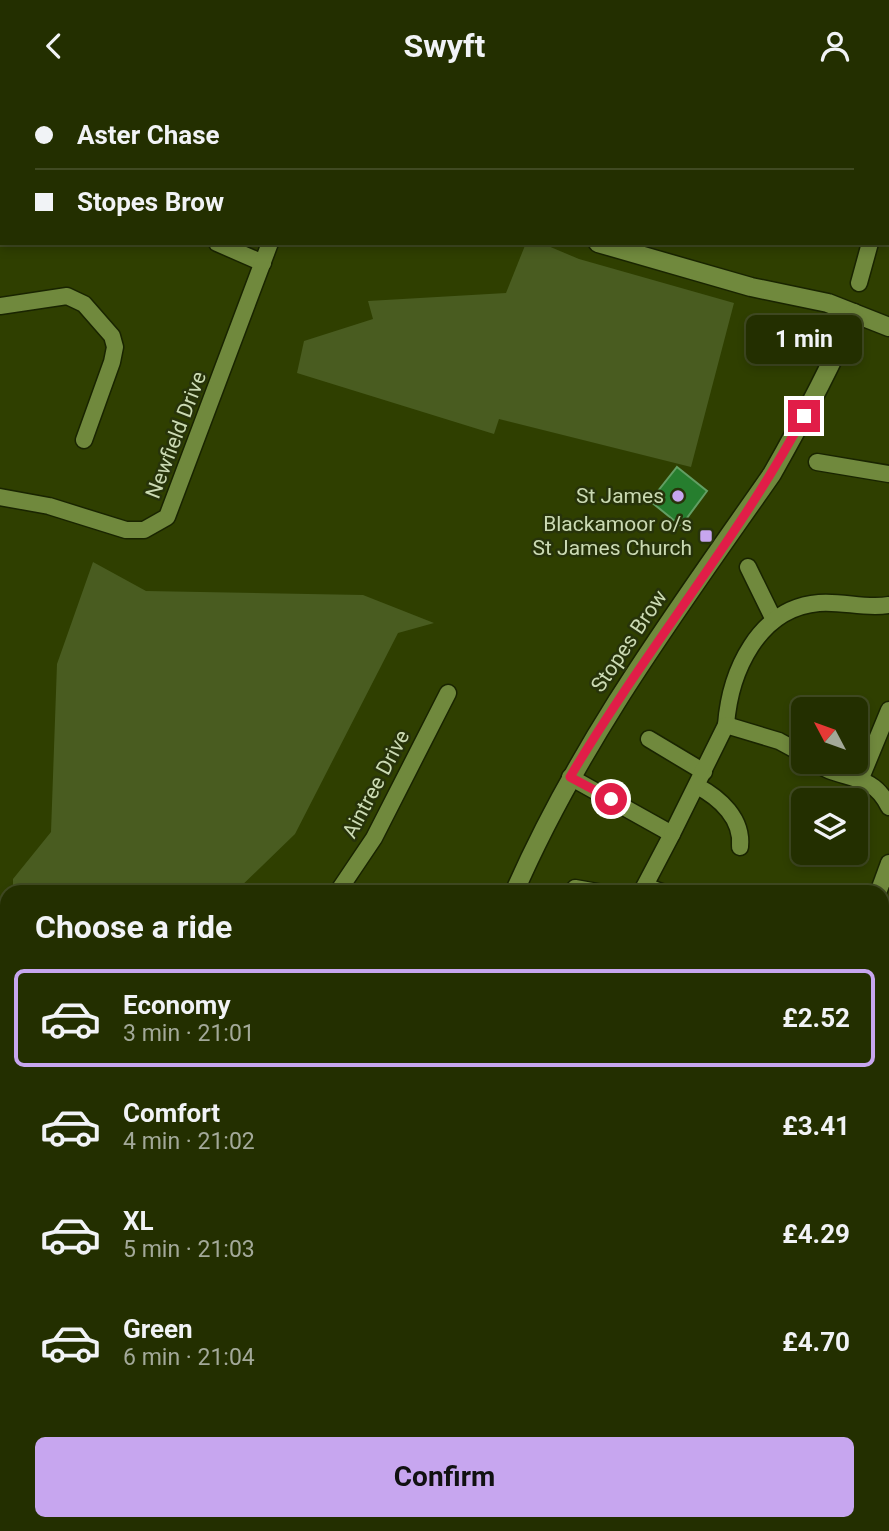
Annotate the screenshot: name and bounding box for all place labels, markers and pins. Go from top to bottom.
place label: St James [576,484,664,508]
marker: St James [670,488,686,504]
place label: Blackamoor o/s St James Church [533,512,692,560]
marker: Blackamoor o/s St James Church [698,528,714,544]

